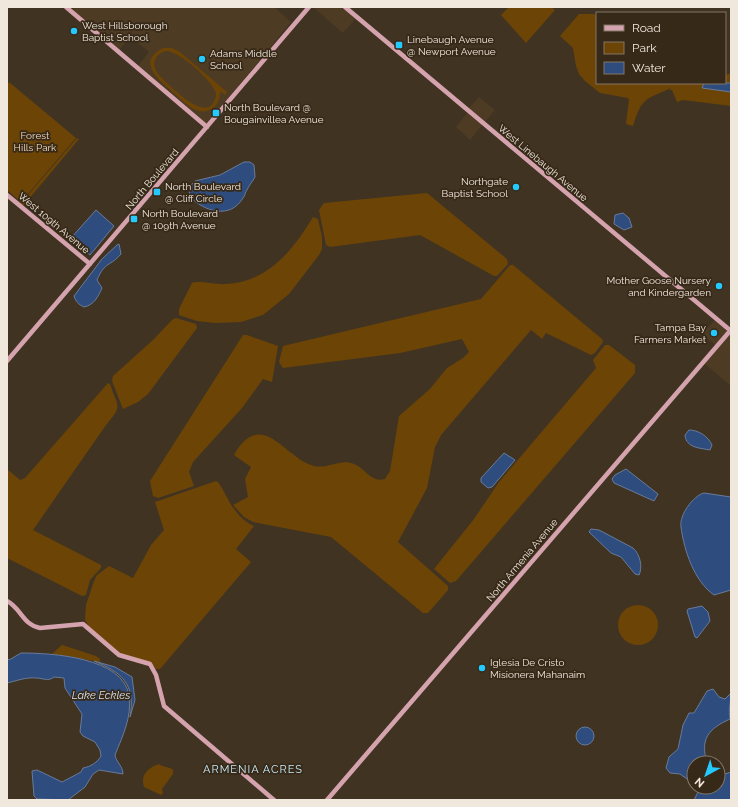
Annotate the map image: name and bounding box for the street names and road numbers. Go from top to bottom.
street label: West Linebaugh Avenue [496,122,590,204]
street label: North Boulevard [123,146,181,212]
street label: West 109th Avenue [16,190,92,256]
street label: North Armenia Avenue [484,516,560,604]

